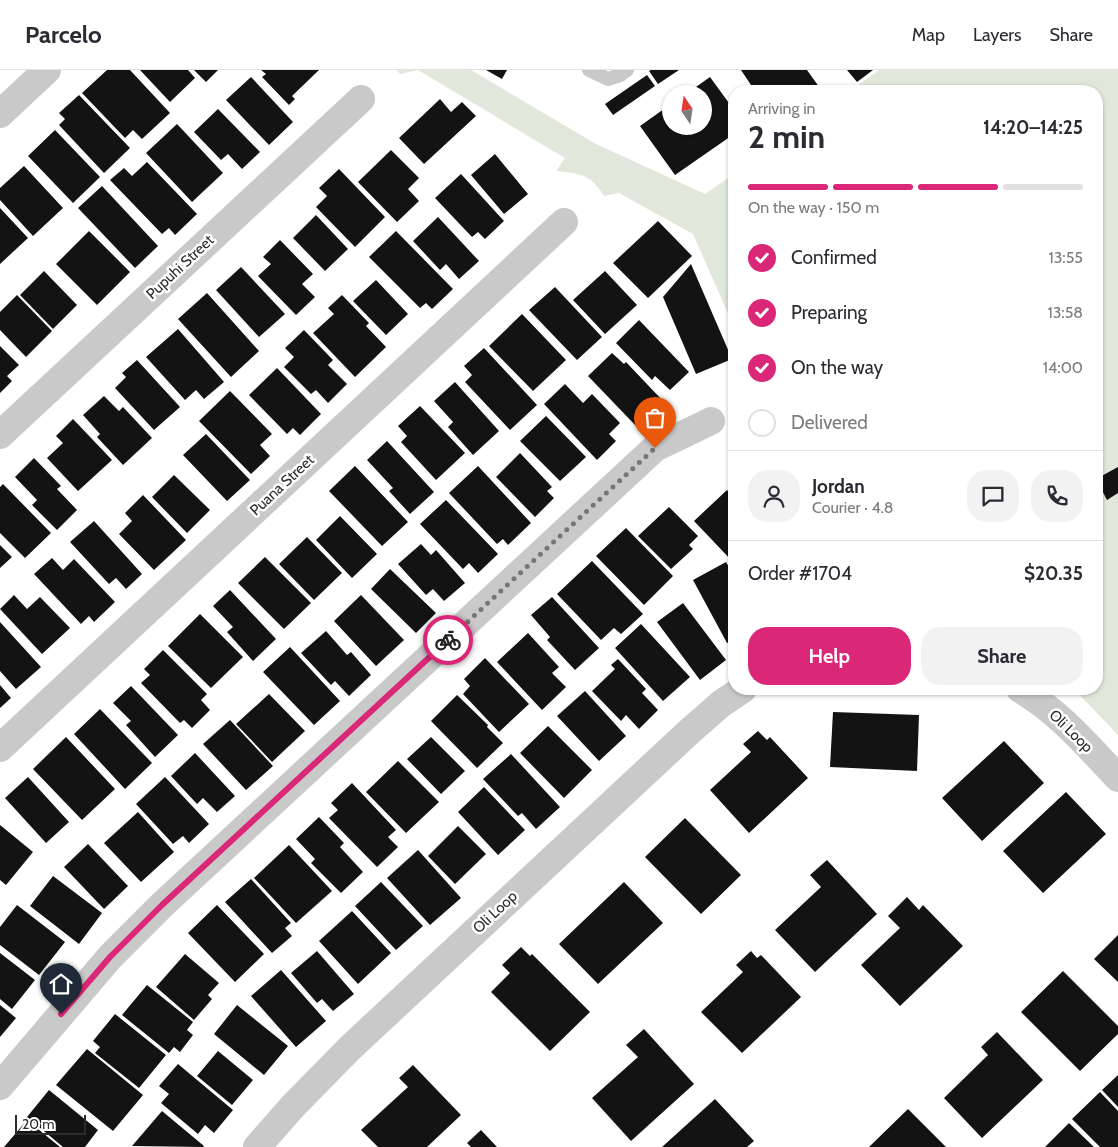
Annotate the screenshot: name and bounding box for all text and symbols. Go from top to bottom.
text: Parcelo [25,20,102,49]
text: Map [912,24,945,46]
text: Layers [973,24,1022,46]
text: Share [1050,24,1093,46]
north arrow [662,85,712,135]
map controls [662,85,712,135]
text: Arriving in [748,99,815,118]
text: 14:20–14:25 [983,116,1083,139]
text: 2 min [748,117,825,156]
text: On the way · 150 m [748,198,879,217]
street label: Pupuhi Street [142,231,218,303]
icon: check [748,244,776,272]
text: Confirmed [791,246,877,269]
text: 13:55 [1048,248,1083,267]
icon: check [748,299,776,327]
text: Preparing [791,301,867,324]
text: 13:58 [1047,303,1083,322]
icon: check [748,354,776,382]
text: On the way [791,356,883,379]
text: 14:00 [1043,358,1083,377]
pin [634,397,676,448]
icon: bag [641,404,669,432]
text: Delivered [791,411,868,434]
street label: Puana Street [246,451,318,519]
button: person [748,470,800,522]
button: chat [967,470,1019,522]
button: phone [1031,470,1083,522]
text: Jordan [812,475,865,498]
text: Courier · 4.8 [812,498,894,517]
text: Order #1704 [748,562,852,585]
text: $20.35 [1024,562,1083,585]
courier [423,615,473,665]
icon: bike [434,626,462,654]
button: Help [748,627,911,685]
button: Share [921,627,1083,685]
street label: Oli Loop [1045,706,1097,756]
street label: Oli Loop [469,887,521,937]
pin [40,963,82,1014]
icon: home [47,970,75,998]
scale bar [15,1112,86,1135]
text: 20 m [22,1115,55,1133]

